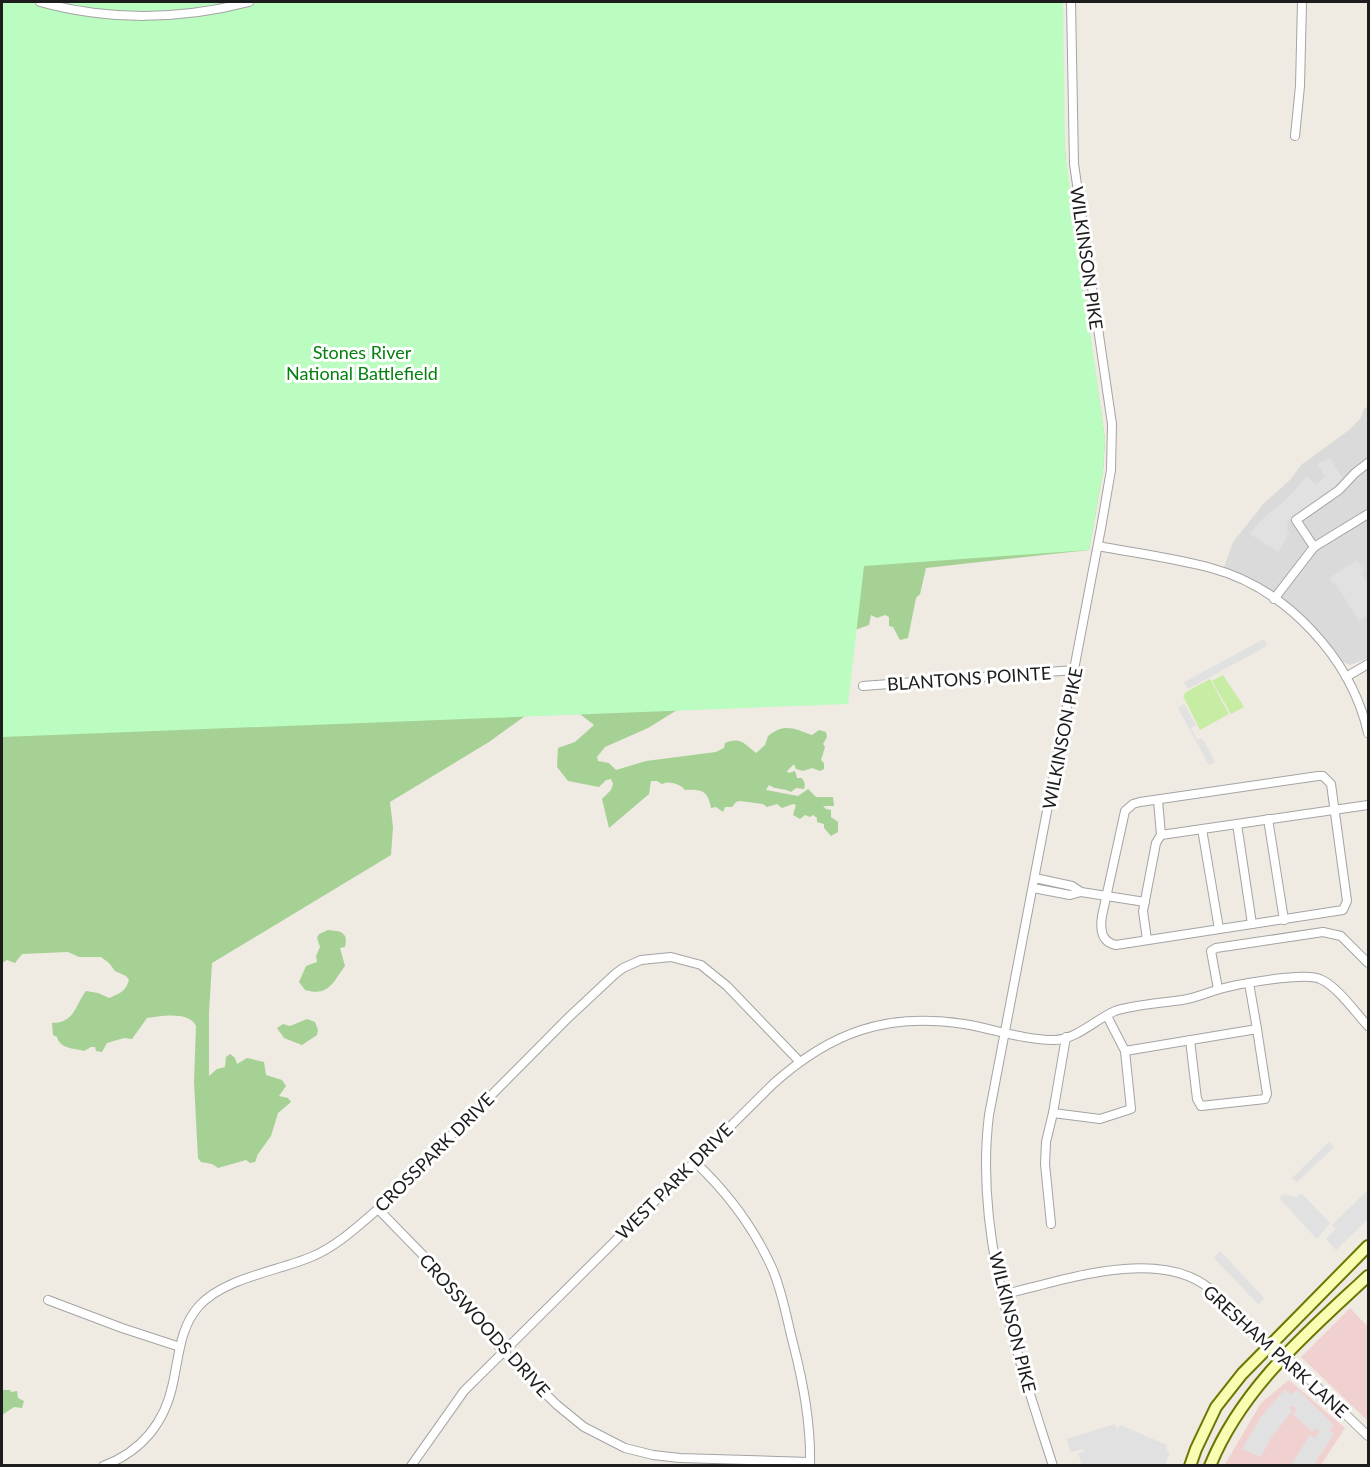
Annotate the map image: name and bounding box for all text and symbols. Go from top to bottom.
street label: WILKINSON PIKE [1066,185,1108,331]
park label: Stones River National Battlefield [286,341,438,384]
street label: BLANTONS POINTE [886,661,1052,695]
street label: WILKINSON PIKE [1037,665,1087,811]
street label: CROSSPARK DRIVE [370,1088,498,1216]
street label: WEST PARK DRIVE [611,1118,737,1244]
street label: CROSSWOODS DRIVE [415,1249,555,1401]
street label: WILKINSON PIKE [985,1249,1041,1395]
street label: GRESHAM PARK LANE [1199,1280,1353,1422]

